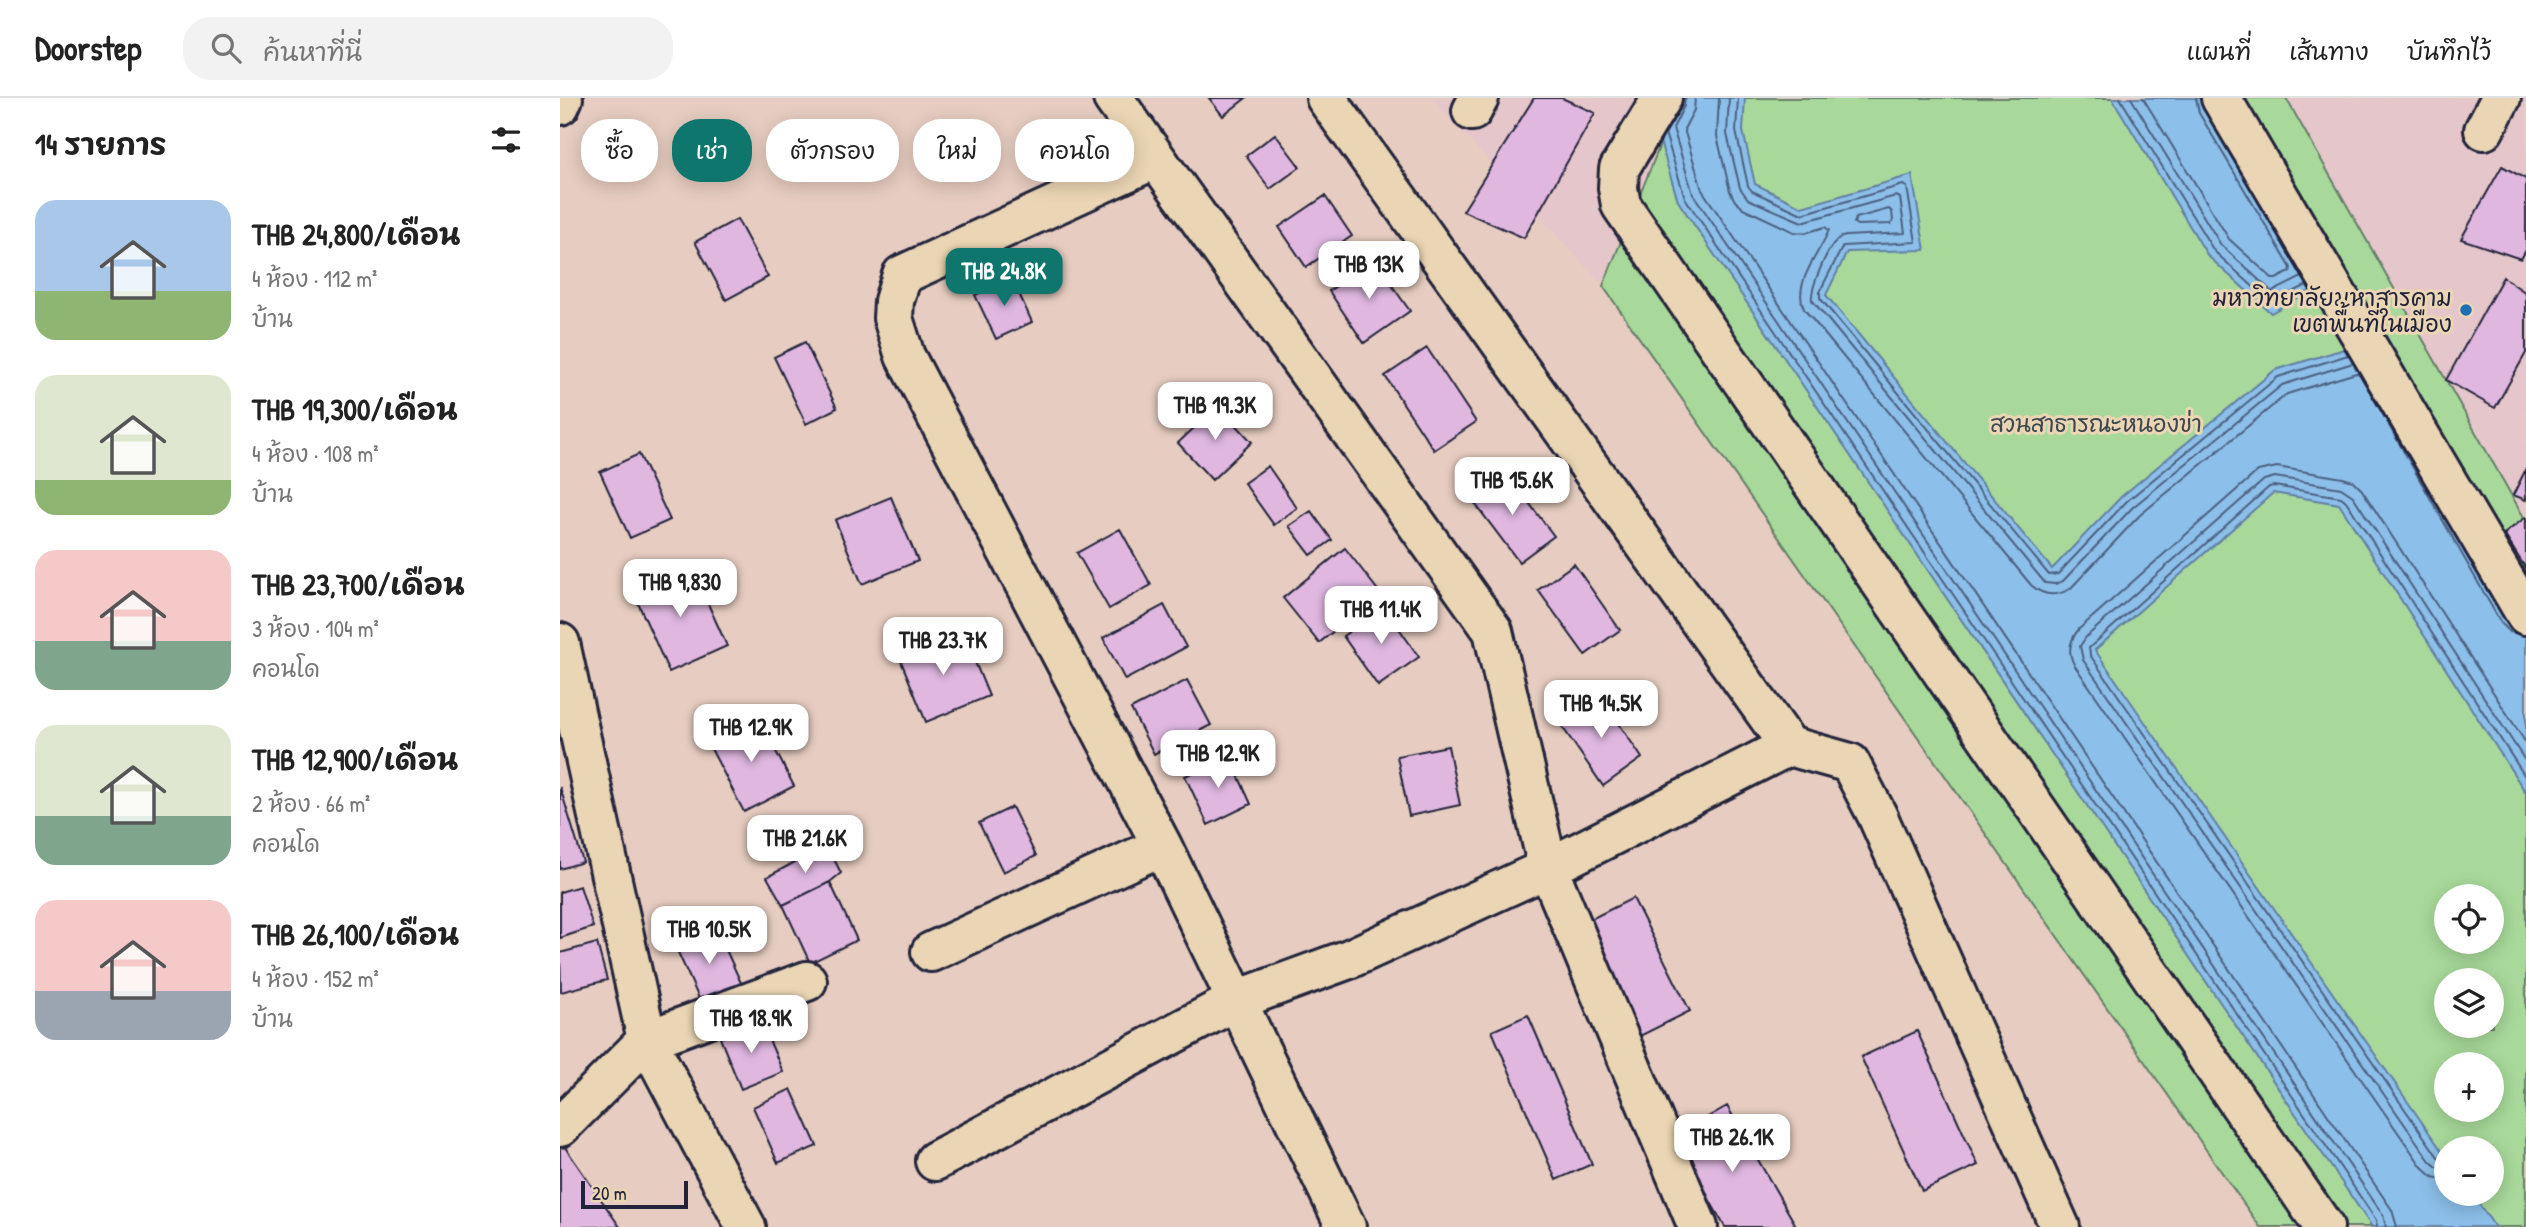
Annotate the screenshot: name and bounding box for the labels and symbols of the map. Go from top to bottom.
pin: THB 13K [1304,242,1434,301]
pin: THB 24.8K [924,248,1084,308]
place label: มหาวิทยาลัยมหาสารคาม เขตพื้นที่ในเมือง [2212,282,2452,339]
marker: มหาวิทยาลัยมหาสารคาม เขตพื้นที่ในเมือง [2458,302,2474,318]
pin: THB 19.3K [1135,382,1295,442]
park label: สวนสาธารณะหนองข่า [1990,408,2202,439]
pin: THB 15.6K [1432,458,1592,517]
pin: THB 9,830 [600,560,760,619]
pin: THB 11.4K [1301,587,1461,646]
pin: THB 23.7K [863,618,1023,677]
pin: THB 14.5K [1521,680,1681,740]
pin: THB 12.9K [671,704,831,764]
pin: THB 12.9K [1138,730,1298,790]
pin: THB 21.6K [725,816,885,875]
pin: THB 10.5K [629,906,789,966]
pin: THB 18.9K [671,996,831,1055]
pin: THB 26.1K [1652,1114,1812,1174]
scale bar [581,1178,688,1210]

